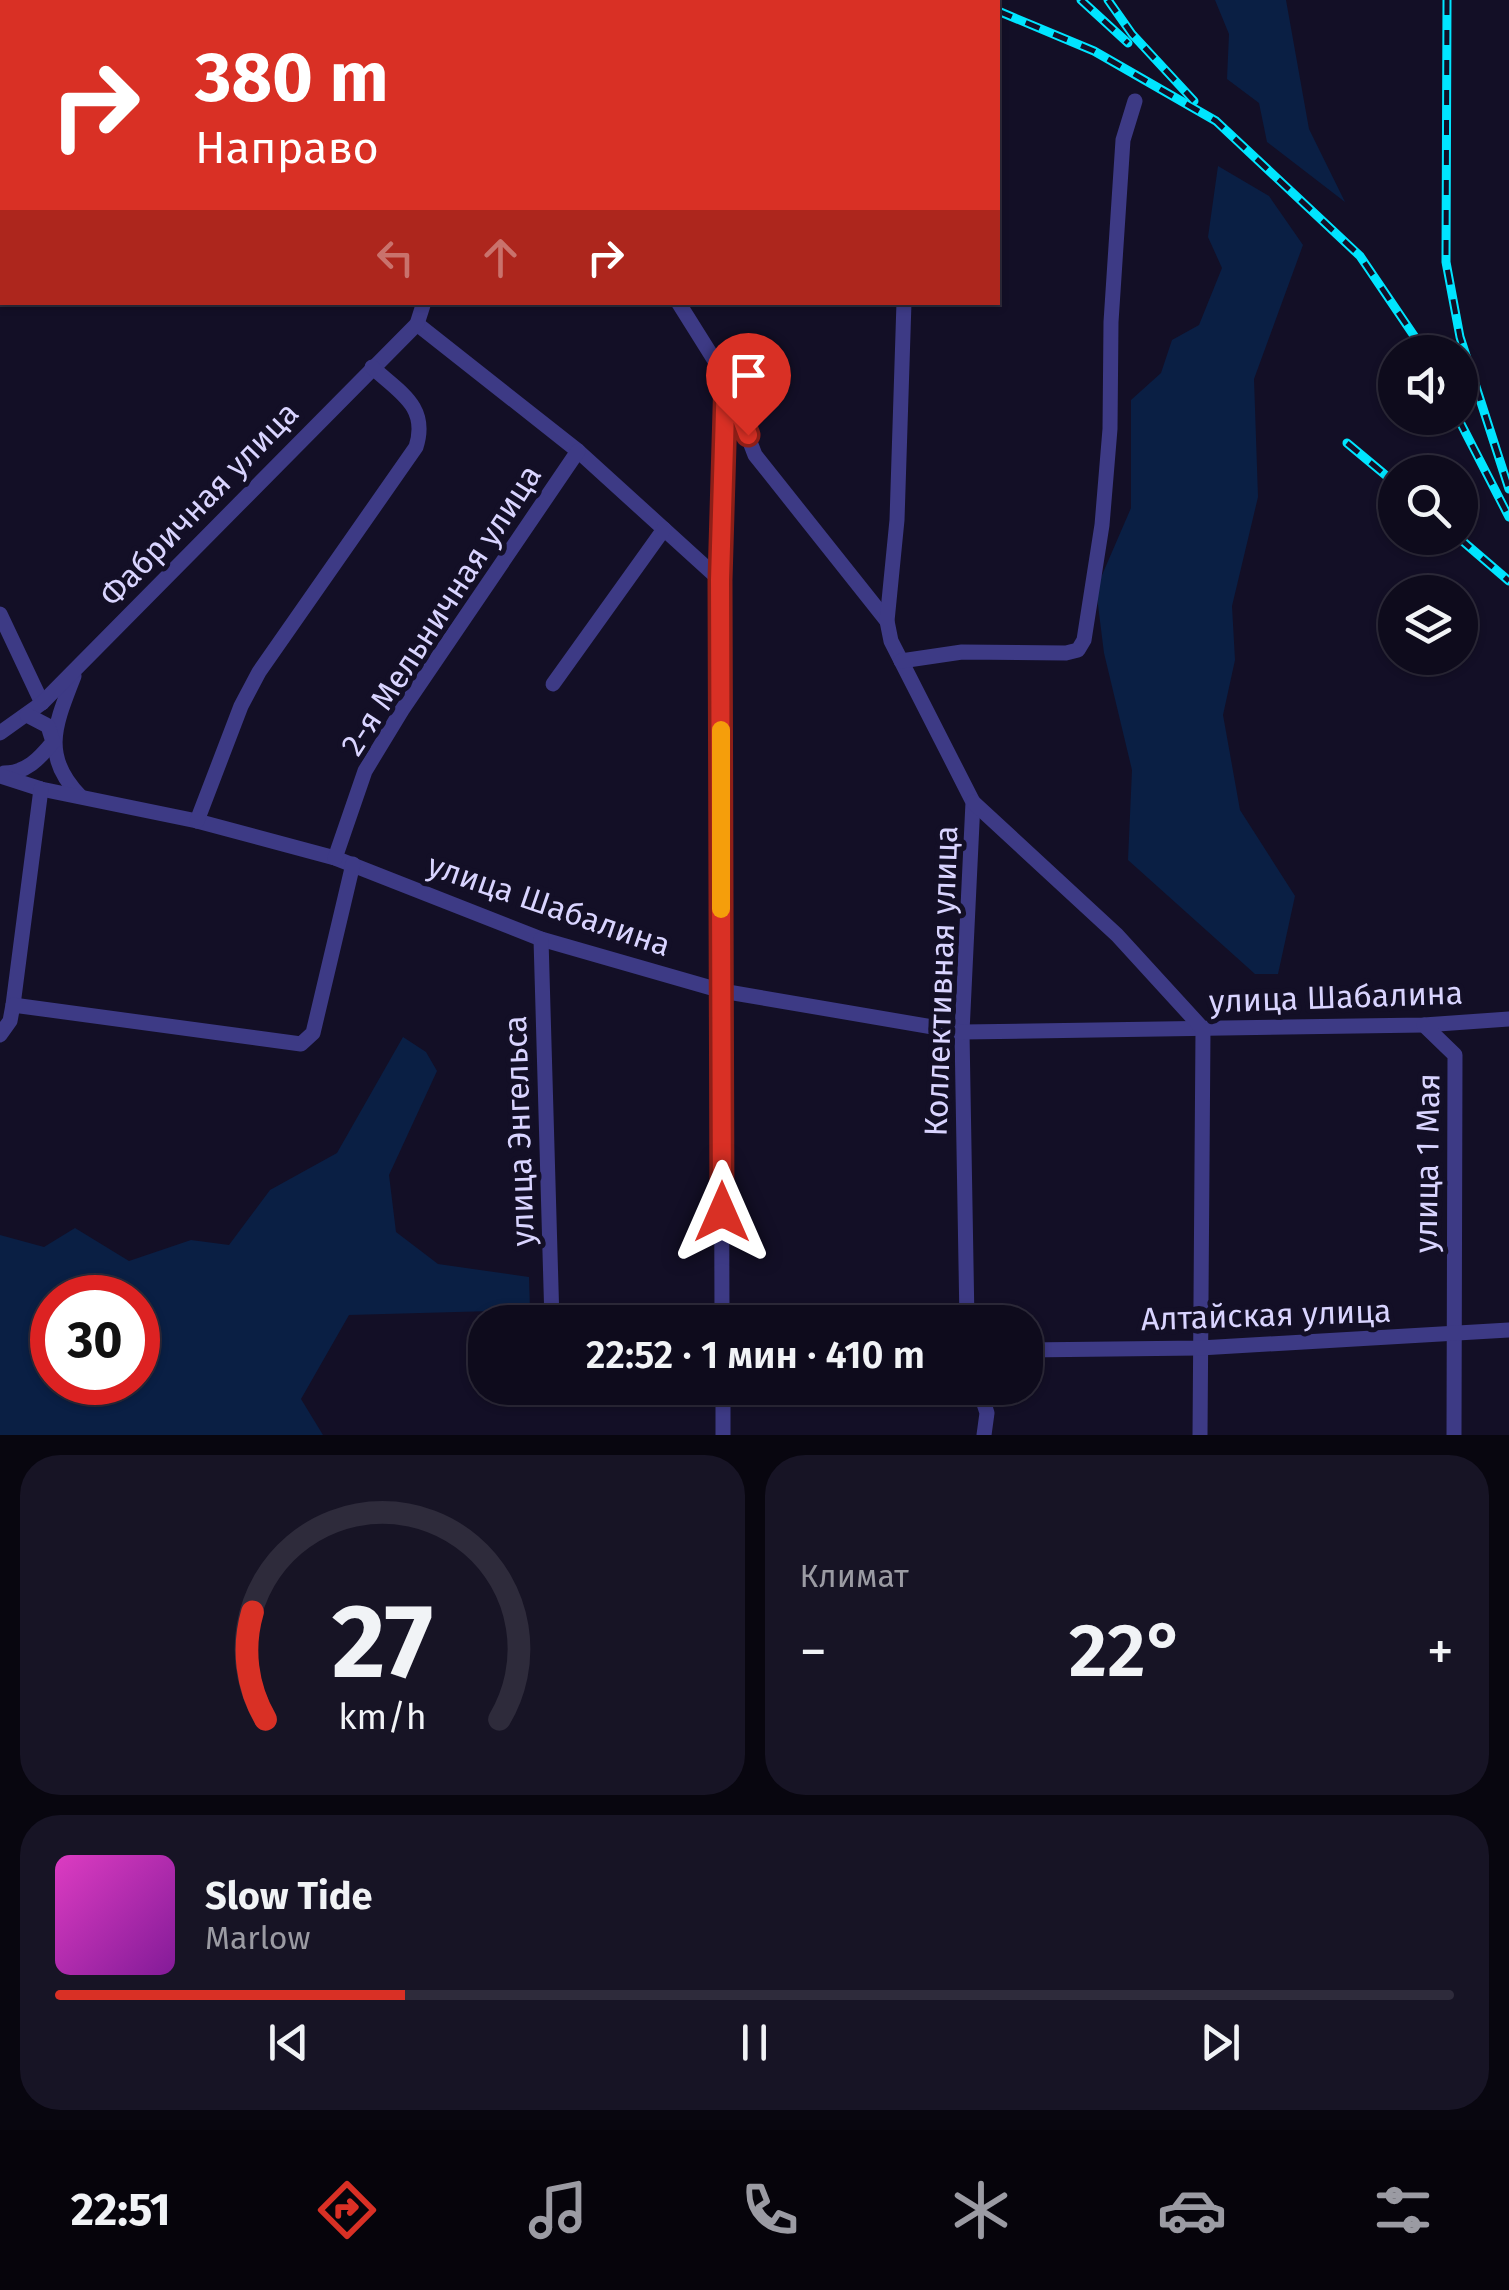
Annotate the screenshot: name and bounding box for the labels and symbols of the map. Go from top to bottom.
pin [706,333,791,436]
street label: Фабричная улица [92,394,306,614]
street label: 2-я Мельничная улица [333,458,549,762]
street label: Коллективная улица [917,825,965,1137]
street label: улица Шабалина [423,846,675,964]
street label: улица Шабалина [1208,974,1464,1020]
street label: улица Энгельса [496,1015,542,1247]
street label: улица 1 Мая [1406,1073,1448,1253]
position arrow [670,1160,774,1264]
speed limit sign: 30 [30,1275,160,1405]
street label: Алтайская улица [1140,1292,1392,1338]

